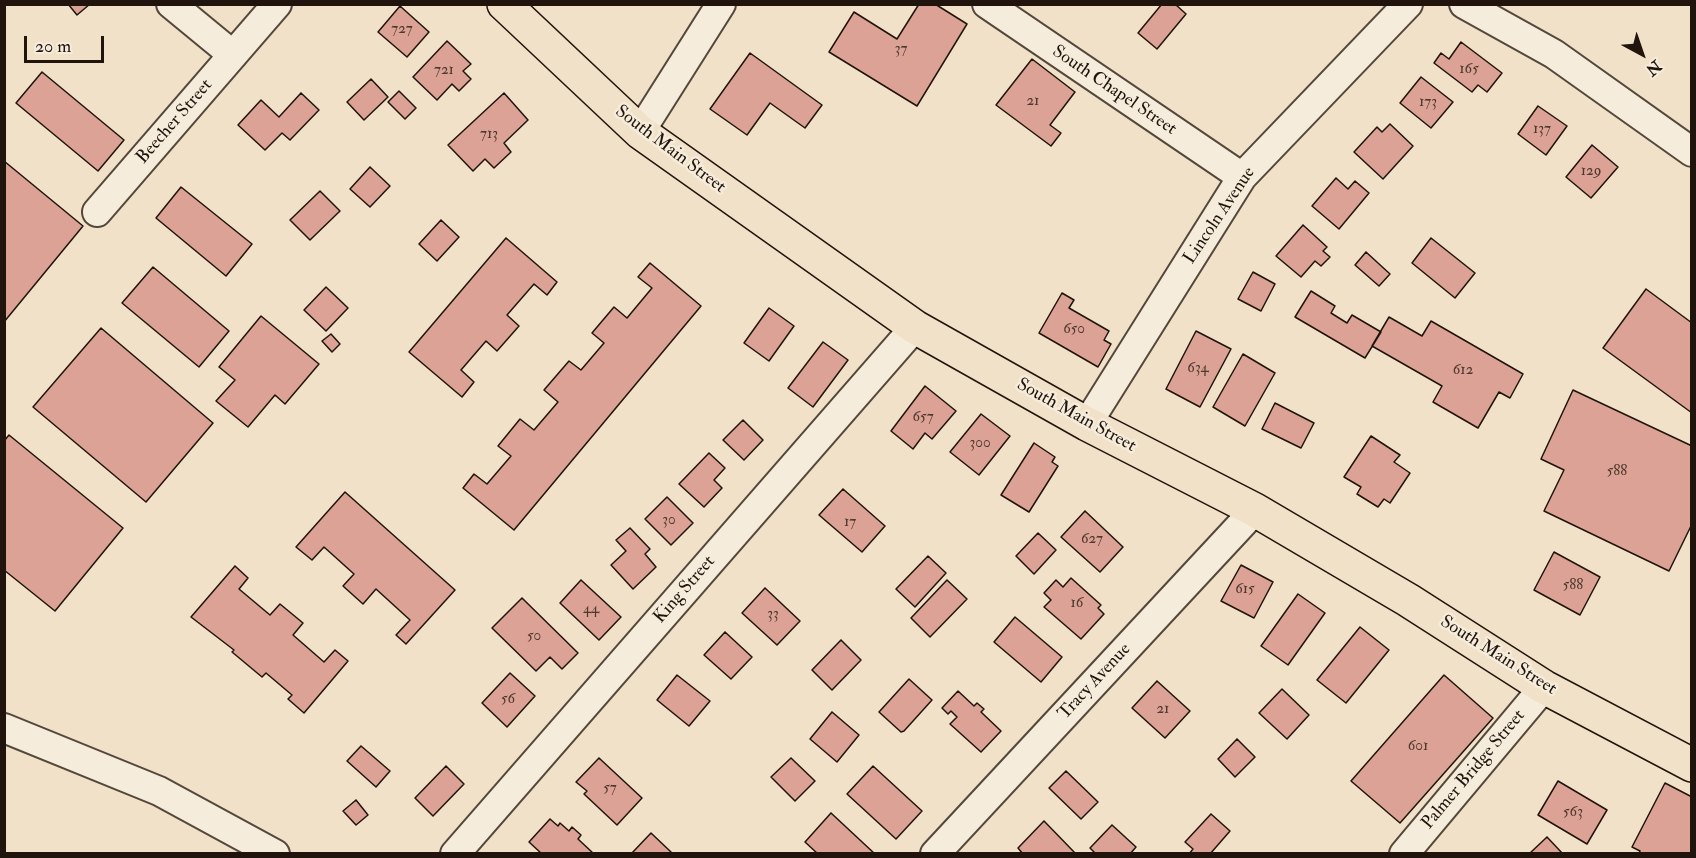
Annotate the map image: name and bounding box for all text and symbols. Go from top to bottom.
house number: 727 [391,21,413,39]
scale bar [27,24,106,62]
north arrow [1612,24,1672,84]
text: 20 m [35,35,71,58]
house number: 37 [895,41,907,59]
street label: South Chapel Street [1048,41,1180,141]
text: N [1642,56,1665,80]
house number: 165 [1459,61,1479,79]
house number: 721 [434,62,454,80]
street label: Beecher Street [132,75,218,169]
house number: 21 [1027,93,1039,111]
house number: 173 [1419,94,1437,112]
street label: South Main Street [610,101,730,199]
house number: 137 [1533,121,1551,139]
house number: 713 [480,126,498,144]
street label: Lincoln Avenue [1180,163,1260,269]
house number: 129 [1581,163,1601,181]
house number: 650 [1063,321,1085,339]
house number: 634 [1187,360,1209,378]
house number: 612 [1453,362,1473,380]
street label: South Main Street [1013,374,1139,458]
house number: 657 [912,409,934,427]
house number: 300 [969,435,991,453]
house number: 588 [1607,463,1627,481]
house number: 30 [662,512,676,530]
house number: 17 [844,514,856,532]
house number: 627 [1081,531,1103,549]
street label: King Street [650,552,720,628]
house number: 588 [1563,577,1583,595]
house number: 615 [1235,581,1255,599]
house number: 16 [1071,595,1083,613]
house number: 44 [583,601,599,619]
house number: 33 [767,606,779,624]
street label: South Main Street [1436,612,1560,700]
house number: 50 [527,628,541,646]
street label: Tracy Avenue [1054,639,1136,725]
house number: 56 [501,691,515,709]
house number: 21 [1157,701,1169,719]
street label: Palmer Bridge Street [1418,706,1530,834]
house number: 601 [1408,738,1428,756]
house number: 57 [603,780,617,798]
house number: 563 [1563,804,1583,822]

